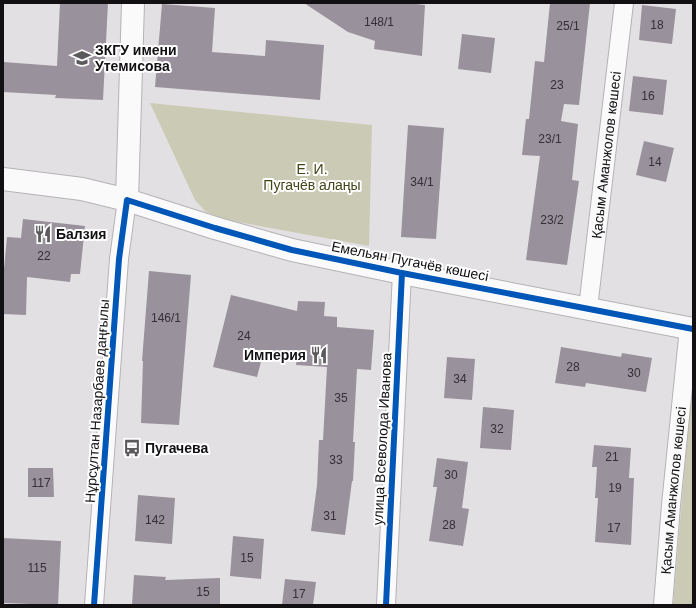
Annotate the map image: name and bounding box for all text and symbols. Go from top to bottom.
house number: 148/1 [364,15,394,29]
house number: 18 [650,18,664,32]
house number: 25/1 [556,19,580,33]
place label: ЗКГУ имени Утемисова [95,42,177,74]
school or university icon: ЗКГУ имени Утемисова [72,48,92,68]
street label: Қасым Аманжолов көшесі [588,70,624,240]
house number: 23 [550,78,564,92]
house number: 16 [641,89,655,103]
house number: 23/1 [538,132,562,146]
house number: 14 [648,155,662,169]
park label: Е. И. Пугачёв алаңы [263,161,361,193]
house number: 34/1 [410,175,434,189]
house number: 23/2 [540,213,564,227]
restaurant icon: Балзия [33,224,53,244]
place label: Балзия [56,226,106,242]
street label: Емельян Пугачёв көшесі [330,238,490,284]
house number: 22 [37,249,51,263]
street label: Нұрсұлтан Назарбаев даңғылы [82,299,112,503]
house number: 146/1 [151,311,181,325]
house number: 24 [237,329,251,343]
restaurant icon: Империя [309,345,329,365]
place label: Империя [244,347,306,363]
street label: улица Всеволода Иванова [369,352,395,526]
house number: 28 [566,360,580,374]
house number: 30 [627,366,641,380]
house number: 34 [453,372,467,386]
house number: 35 [334,391,348,405]
street label: Қасым Аманжолов көшесі [657,406,689,575]
house number: 32 [490,422,504,436]
bus stop icon: Пугачева [122,438,142,458]
place label: Пугачева [145,440,208,456]
house number: 21 [605,450,619,464]
house number: 33 [329,453,343,467]
house number: 30 [444,468,458,482]
house number: 117 [31,476,51,490]
house number: 19 [608,481,622,495]
house number: 31 [323,509,337,523]
house number: 142 [145,513,165,527]
house number: 28 [442,518,456,532]
house number: 17 [607,521,621,535]
house number: 15 [240,551,254,565]
house number: 115 [27,561,47,575]
house number: 15 [196,585,210,599]
house number: 17 [292,587,306,601]

